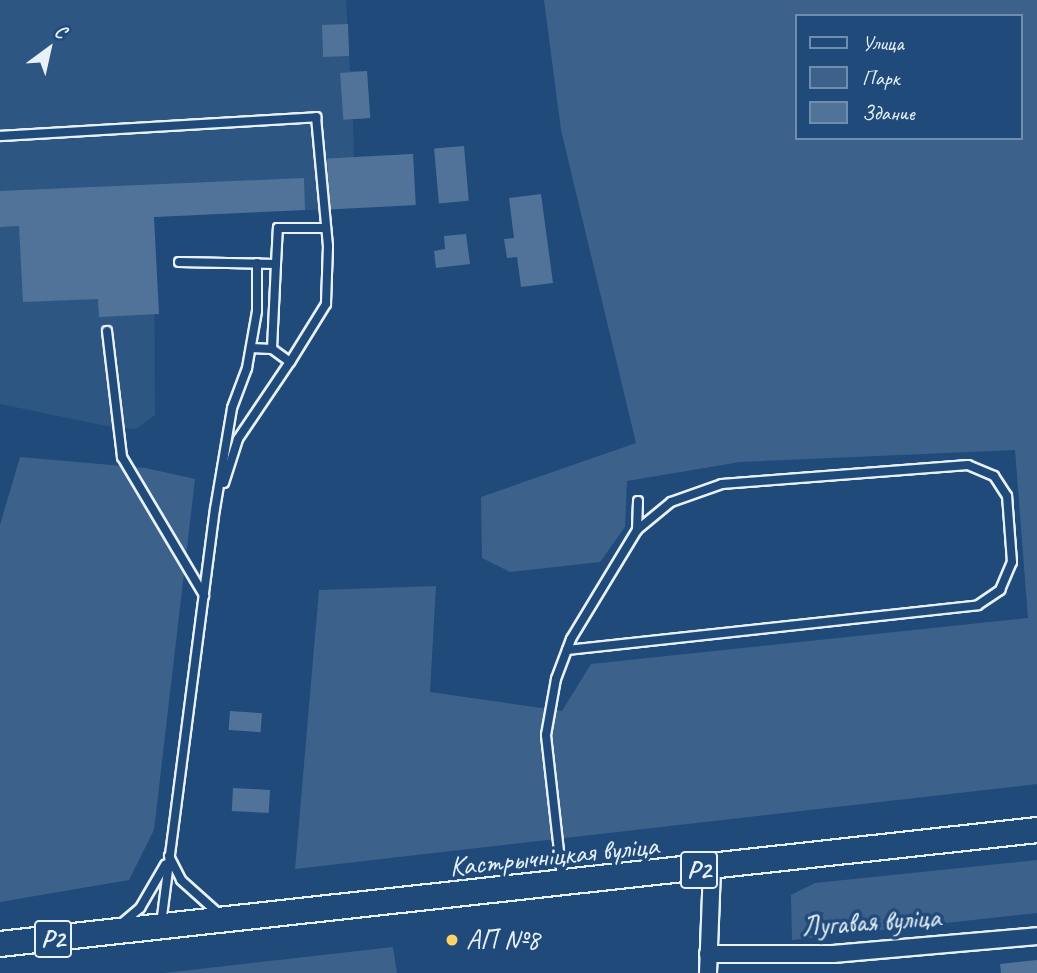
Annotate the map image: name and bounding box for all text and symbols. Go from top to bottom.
north arrow [14,14,84,84]
legend [796,14,1023,140]
text: С [50,19,71,44]
text: Улица [862,30,904,56]
text: Парк [862,65,899,91]
text: Здание [862,100,915,126]
street label: Кастрычніцкая вуліца [449,828,659,884]
road number: Р2 [680,848,718,892]
street label: Лугавая вуліца [801,900,941,944]
road number: Р2 [34,916,72,962]
place label: АП №8 [466,923,539,957]
marker: АП №8 [444,932,460,948]

